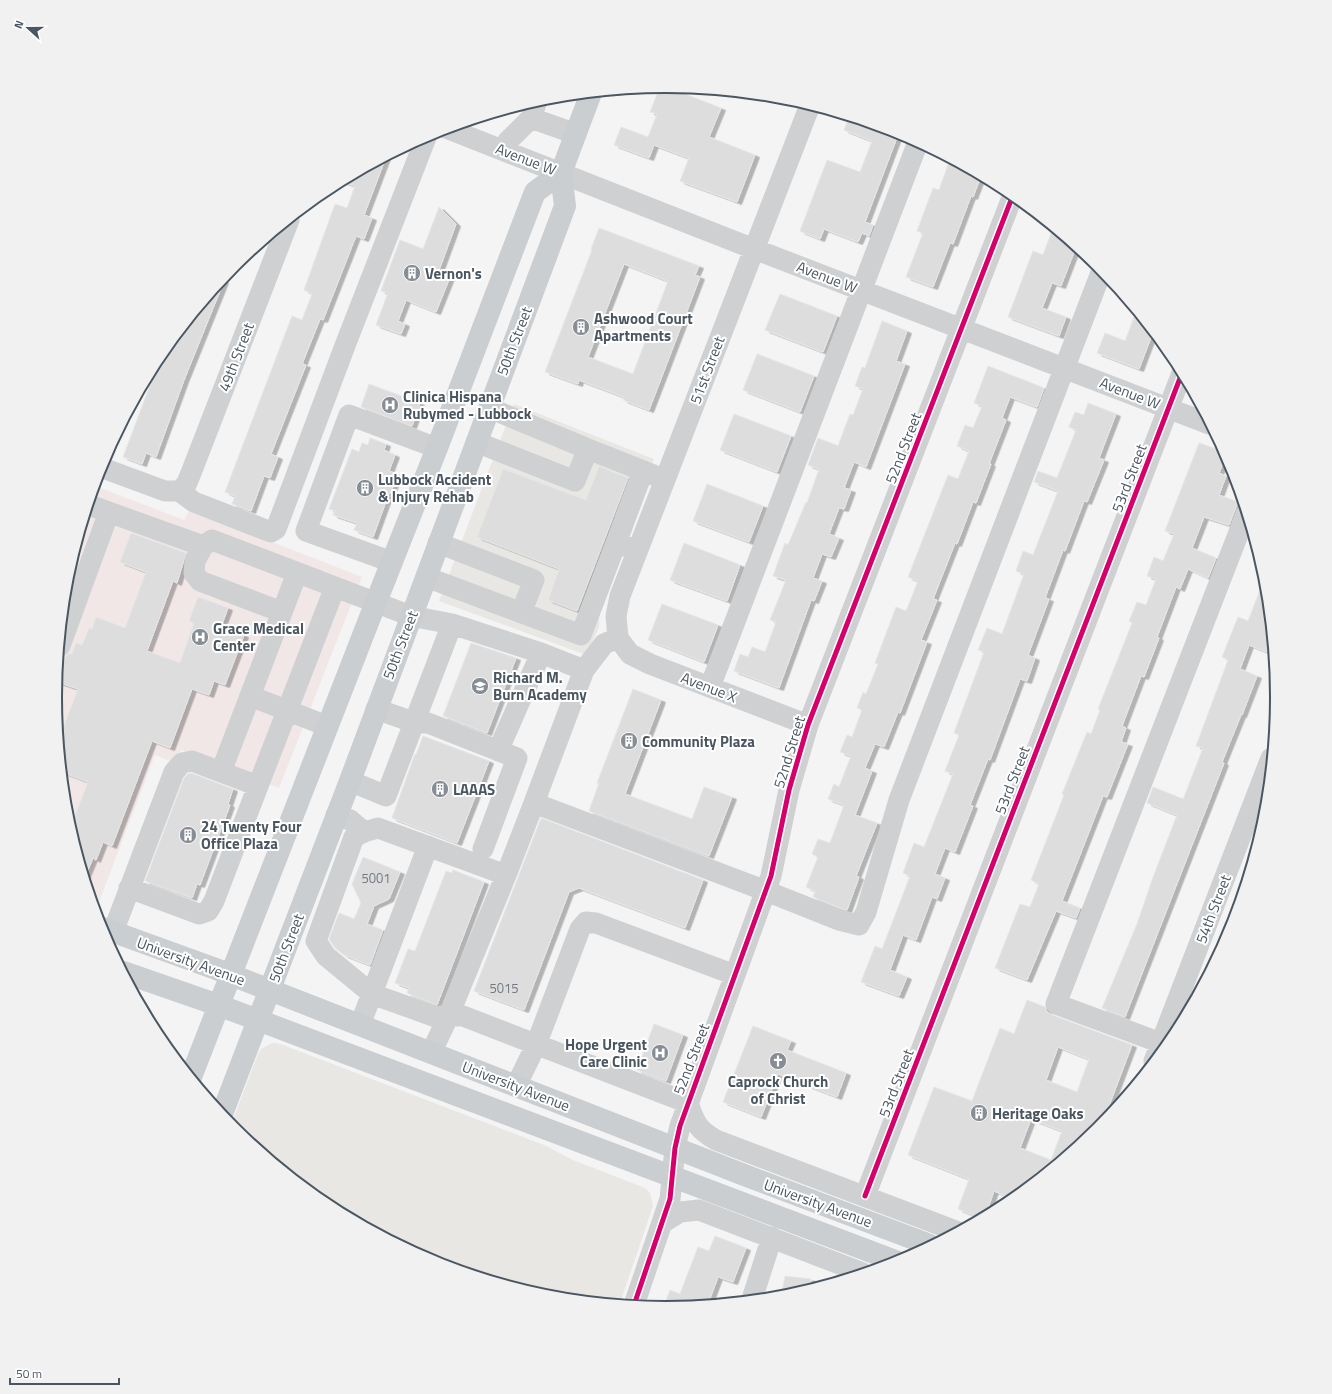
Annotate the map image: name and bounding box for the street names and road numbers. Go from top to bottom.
street label: Avenue W [492,137,560,181]
street label: Avenue W [793,255,861,299]
street label: 50th Street [490,303,538,379]
street label: 49th Street [212,319,260,395]
street label: 51st Street [684,332,731,407]
street label: Avenue W [1096,371,1164,415]
street label: 52nd Street [879,408,927,487]
street label: 53rd Street [1105,440,1153,516]
street label: 50th Street [376,607,424,683]
street label: Avenue X [678,666,741,708]
street label: 52nd Street [767,712,811,791]
street label: 53rd Street [988,742,1036,818]
street label: 54th Street [1189,871,1237,947]
street label: 50th Street [262,910,310,986]
street label: University Avenue [134,931,248,991]
street label: 52nd Street [667,1019,715,1098]
street label: 53rd Street [872,1045,920,1121]
street label: University Avenue [459,1055,573,1117]
street label: University Avenue [761,1173,875,1233]

